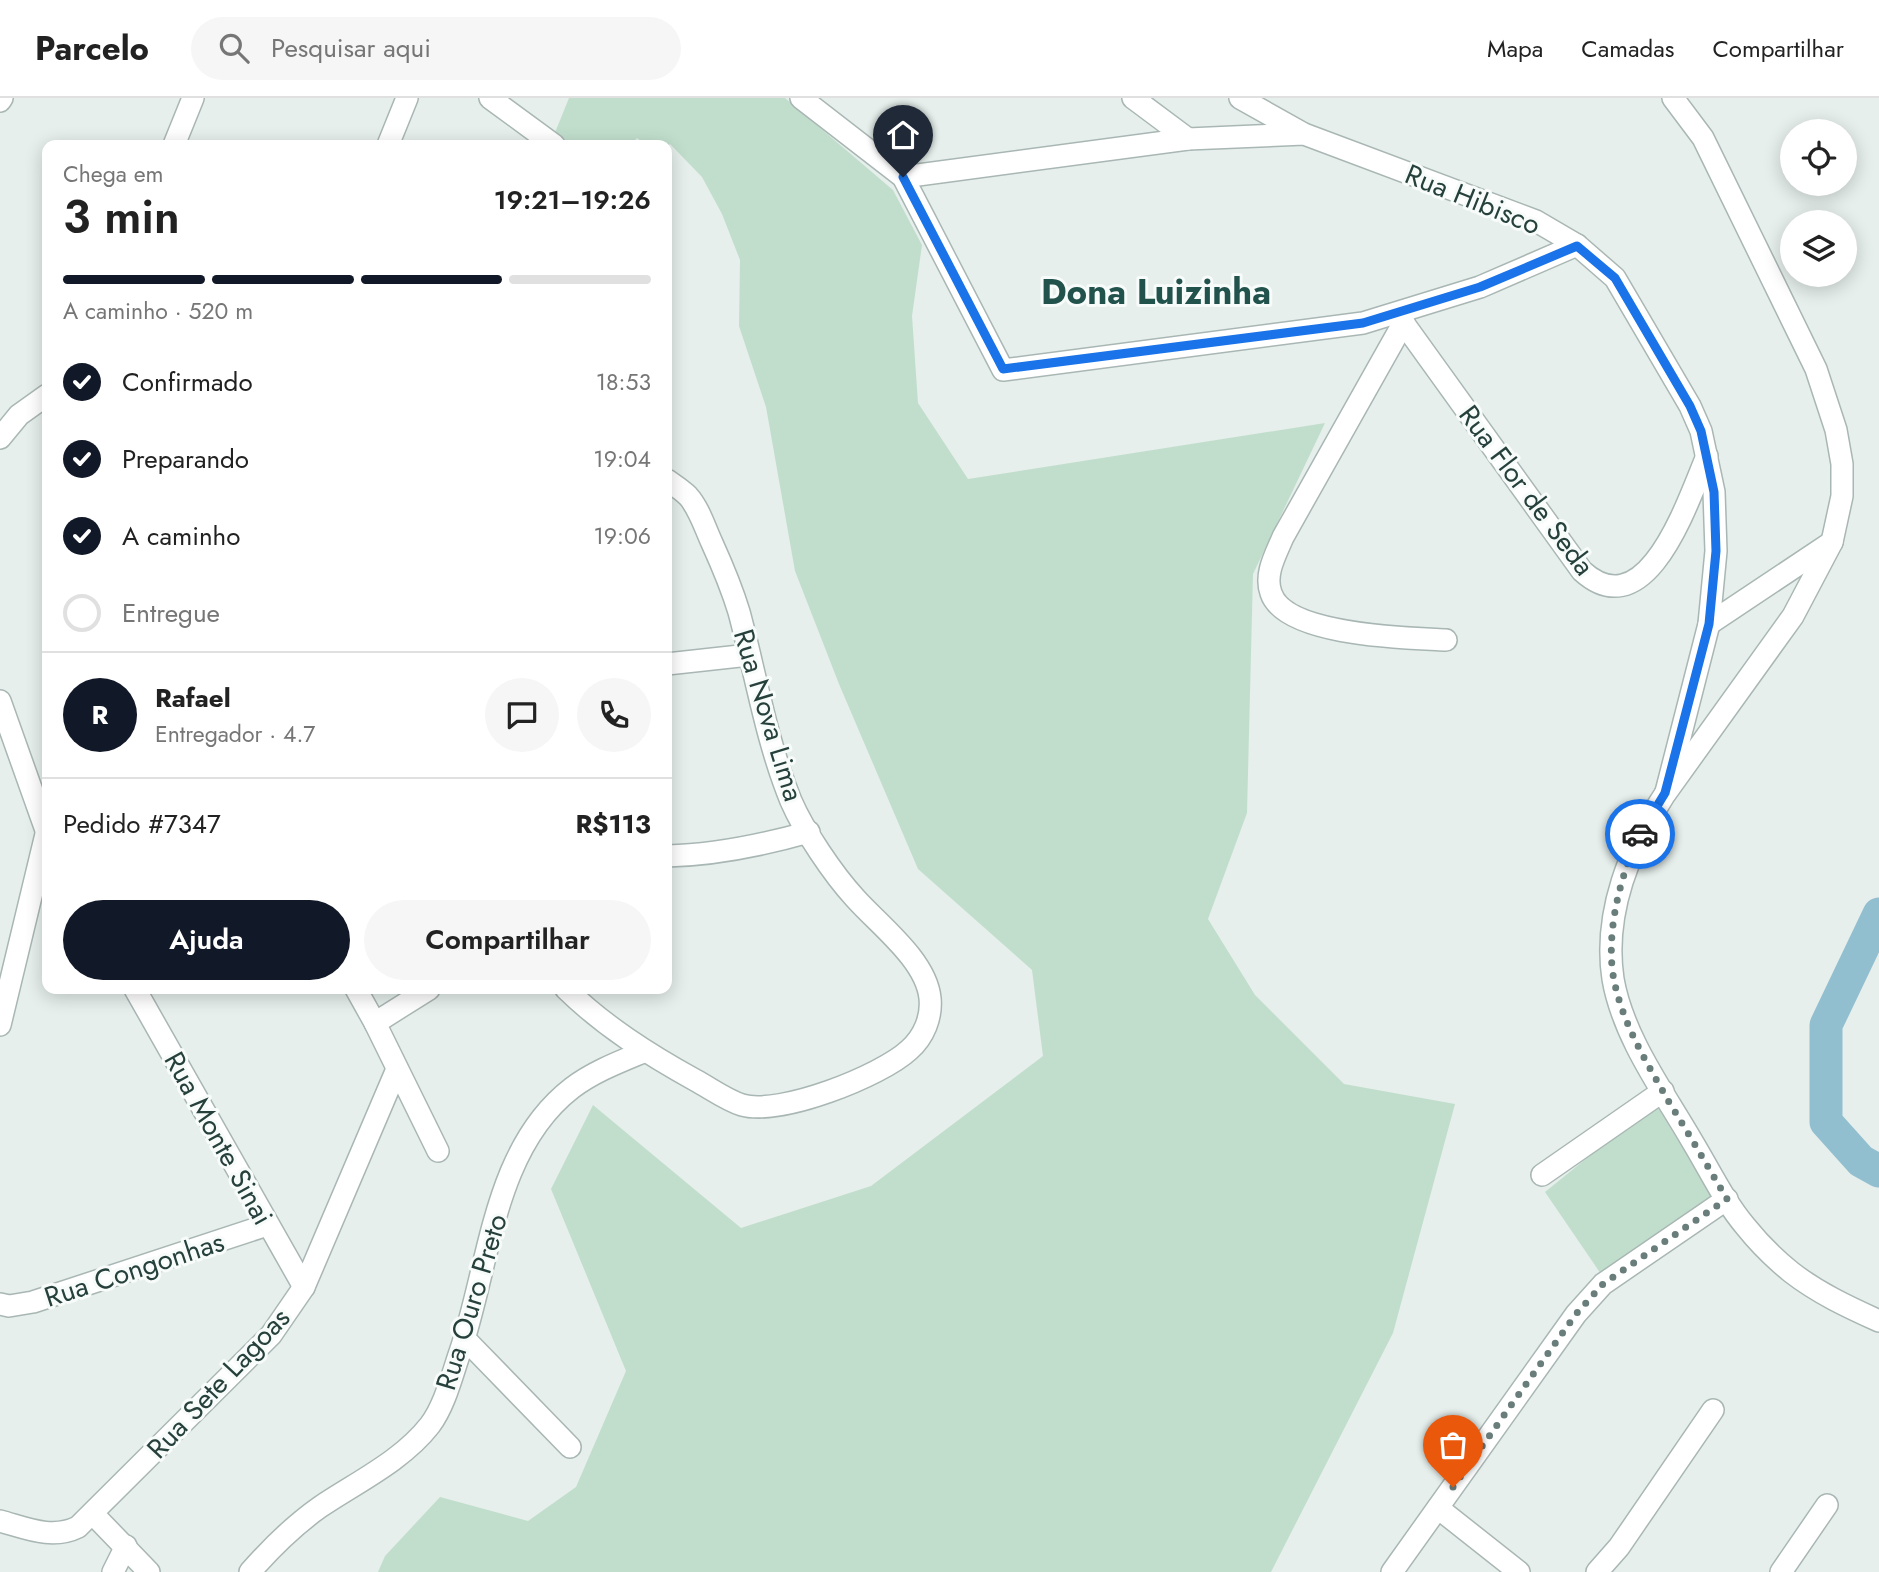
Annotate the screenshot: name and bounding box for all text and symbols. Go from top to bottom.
search box [191,17,681,80]
text: Parcelo [35,25,149,72]
icon: search [215,29,253,67]
text: Pesquisar aqui [271,29,431,67]
text: Mapa [1487,31,1543,66]
text: Camadas [1581,31,1674,66]
text: Compartilhar [1712,31,1844,66]
pin [873,105,933,177]
icon: home [884,116,922,154]
map controls [1780,119,1857,287]
button: locate [1780,119,1857,196]
street label: Rua Hibisco [1399,154,1547,245]
text: Chega em [63,157,164,191]
text: 19:21–19:26 [494,181,651,219]
text: 3 min [63,184,180,250]
button: layers [1780,210,1857,287]
district label: Dona Luizinha [1041,267,1271,317]
text: A caminho · 520 m [63,294,253,328]
icon: check [63,363,101,401]
text: Confirmado [122,363,253,401]
text: 18:53 [596,365,651,399]
street label: Rua Flor de Seda [1449,397,1604,584]
icon: check [63,440,101,478]
text: Preparando [122,440,249,478]
text: 19:04 [593,442,651,476]
icon: check [63,517,101,555]
text: A caminho [122,517,240,555]
text: 19:06 [593,519,651,553]
text: Entregue [122,594,220,632]
street label: Rua Nova Lima [723,624,814,806]
button: chat [485,678,559,752]
button: phone [577,678,651,752]
text: Rafael [155,679,231,717]
text: R [92,696,108,734]
text: Entregador · 4.7 [155,717,315,751]
courier [1605,799,1675,869]
text: Pedido #7347 [63,805,221,843]
text: R$113 [575,805,651,843]
icon: car [1621,815,1659,853]
button: Ajuda [63,900,350,980]
button: Compartilhar [364,900,651,980]
street label: Rua Monte Sinai [154,1044,283,1232]
street label: Rua Ouro Preto [425,1209,518,1395]
street label: Rua Congonhas [39,1221,229,1318]
street label: Rua Sete Lagoas [137,1299,299,1468]
pin [1423,1415,1483,1487]
icon: bag [1434,1426,1472,1464]

